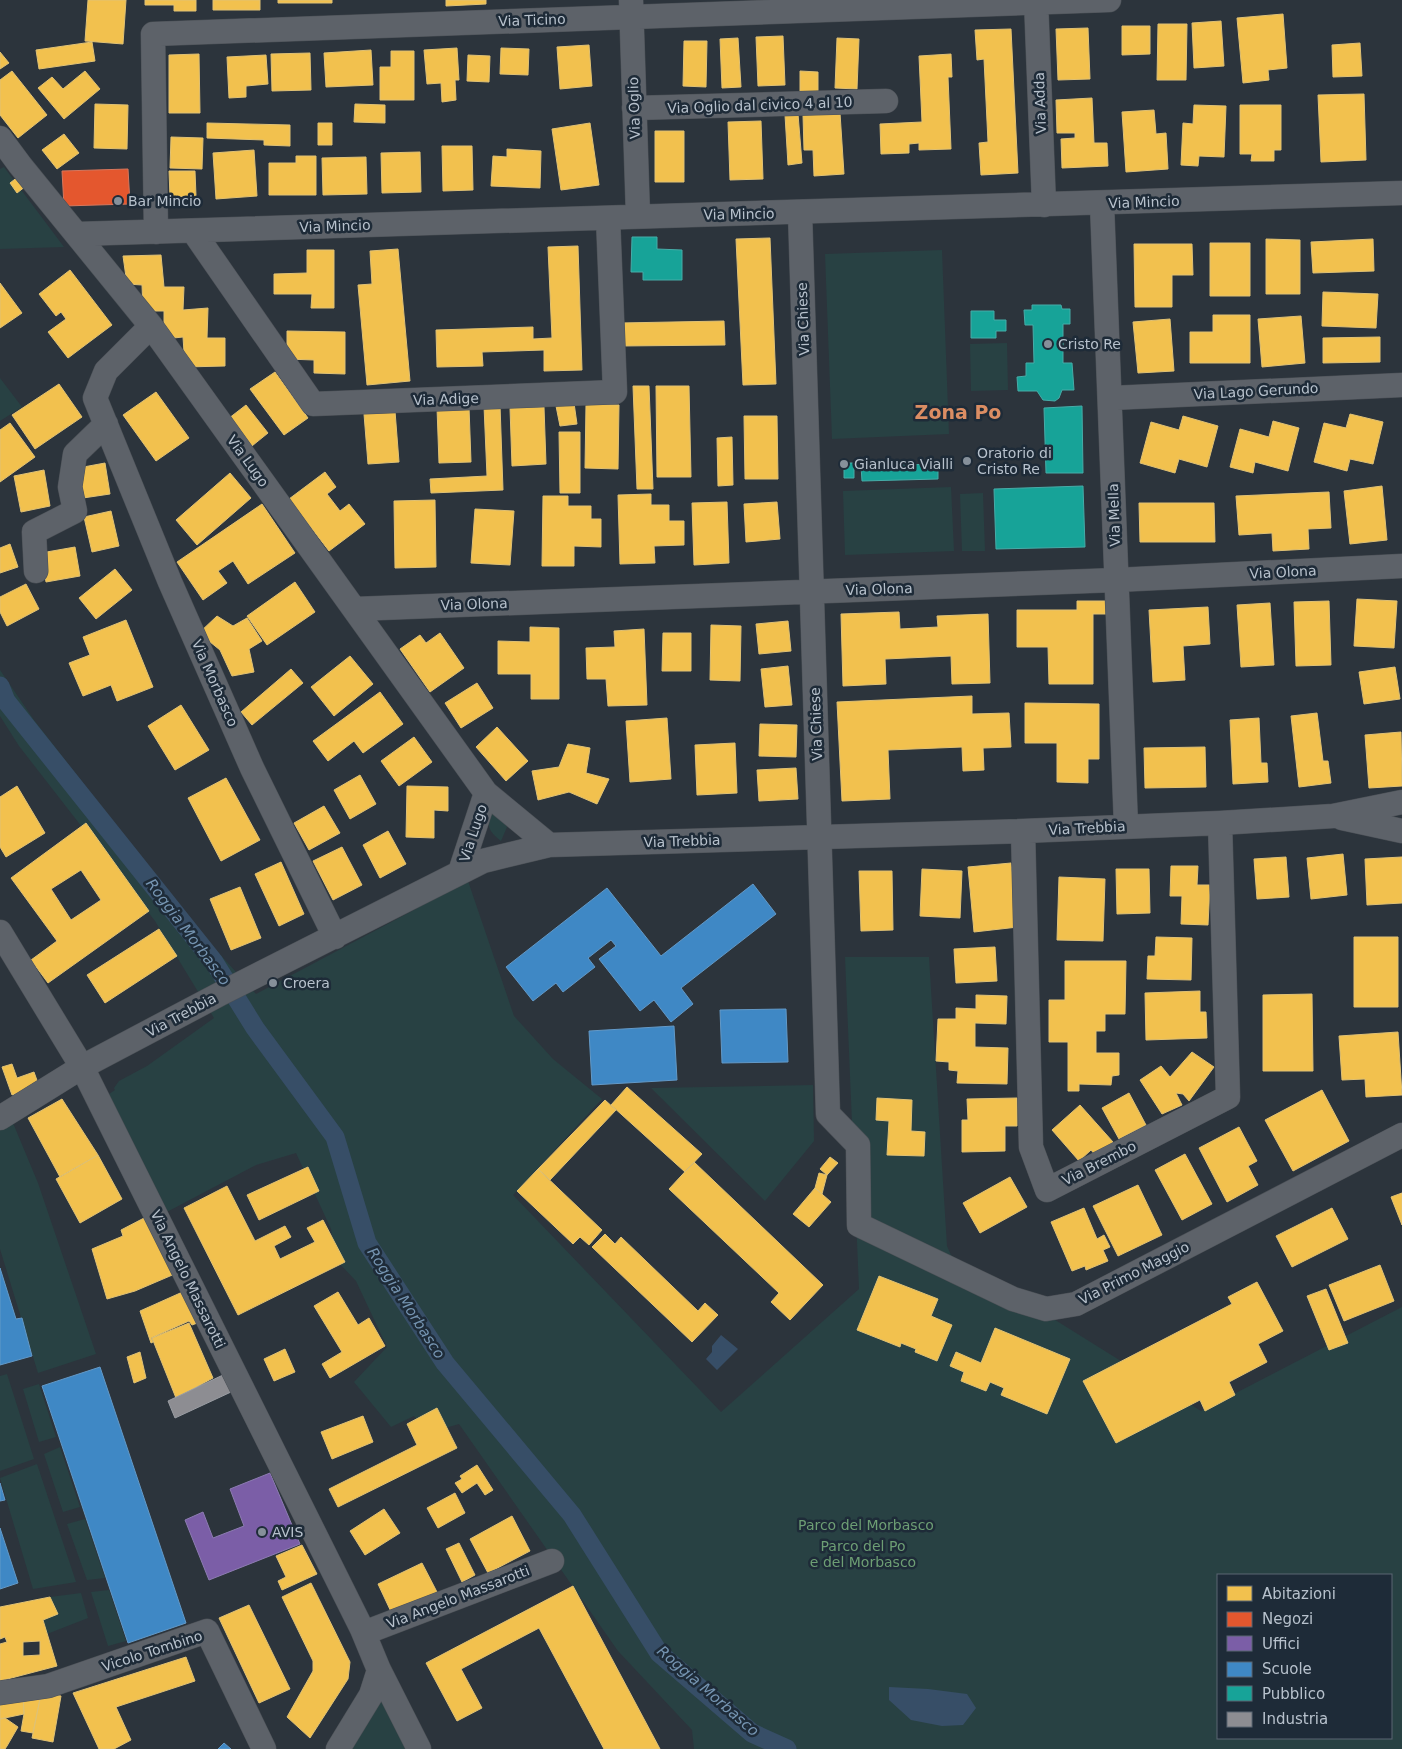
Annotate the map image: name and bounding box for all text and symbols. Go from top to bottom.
street label: Via Ticino [498,11,566,29]
street label: Via Adda [1031,72,1049,134]
street label: Via Oglio [625,77,643,139]
street label: Via Oglio dal civico 4 al 10 [667,94,853,116]
place label: Bar Mincio [128,193,201,209]
street label: Via Mincio [1108,193,1180,211]
marker: Bar Mincio [112,195,124,207]
street label: Via Mincio [703,205,775,223]
street label: Via Mincio [299,217,371,235]
street label: Via Chiese [794,282,812,356]
place label: Cristo Re [1058,336,1121,352]
marker: Cristo Re [1042,338,1054,350]
street label: Via Lago Gerundo [1193,380,1319,402]
street label: Via Adige [413,390,479,408]
district label: Zona Po [915,401,1001,423]
street label: Via Lugo [224,432,272,490]
place label: Oratorio di Cristo Re [977,445,1052,477]
marker: Oratorio di Cristo Re [961,455,973,467]
place label: Gianluca Vialli [854,456,953,472]
marker: Gianluca Vialli [838,458,850,470]
street label: Via Mella [1105,483,1123,547]
street label: Via Olona [1249,562,1317,582]
street label: Via Olona [845,580,913,598]
street label: Via Olona [440,595,508,613]
street label: Via Morbasco [189,637,241,729]
street label: Via Chiese [807,687,825,761]
street label: Via Lugo [456,802,490,864]
street label: Via Trebbia [1048,818,1126,838]
street label: Via Trebbia [643,832,721,850]
water label: Roggia Morbasco [142,875,234,989]
place label: Croera [283,975,330,991]
marker: Croera [267,977,279,989]
street label: Via Trebbia [143,990,219,1040]
street label: Via Brembo [1059,1137,1139,1189]
street label: Via Angelo Massarotti [148,1207,228,1351]
street label: Via Primo Maggio [1076,1238,1192,1308]
water label: Roggia Morbasco [363,1244,449,1362]
park label: Parco del Morbasco [798,1517,934,1533]
place label: AVIS [272,1524,303,1540]
marker: AVIS [256,1526,268,1538]
park label: Parco del Po e del Morbasco [810,1538,916,1570]
street label: Via Angelo Massarotti [384,1562,532,1632]
legend [1217,1574,1392,1739]
text: Abitazioni [1262,1585,1336,1603]
text: Negozi [1262,1610,1313,1628]
street label: Vicolo Tombino [100,1627,204,1675]
text: Uffici [1262,1635,1300,1653]
water label: Roggia Morbasco [653,1642,763,1740]
text: Scuole [1262,1660,1312,1678]
text: Pubblico [1262,1685,1325,1703]
text: Industria [1262,1710,1328,1728]

